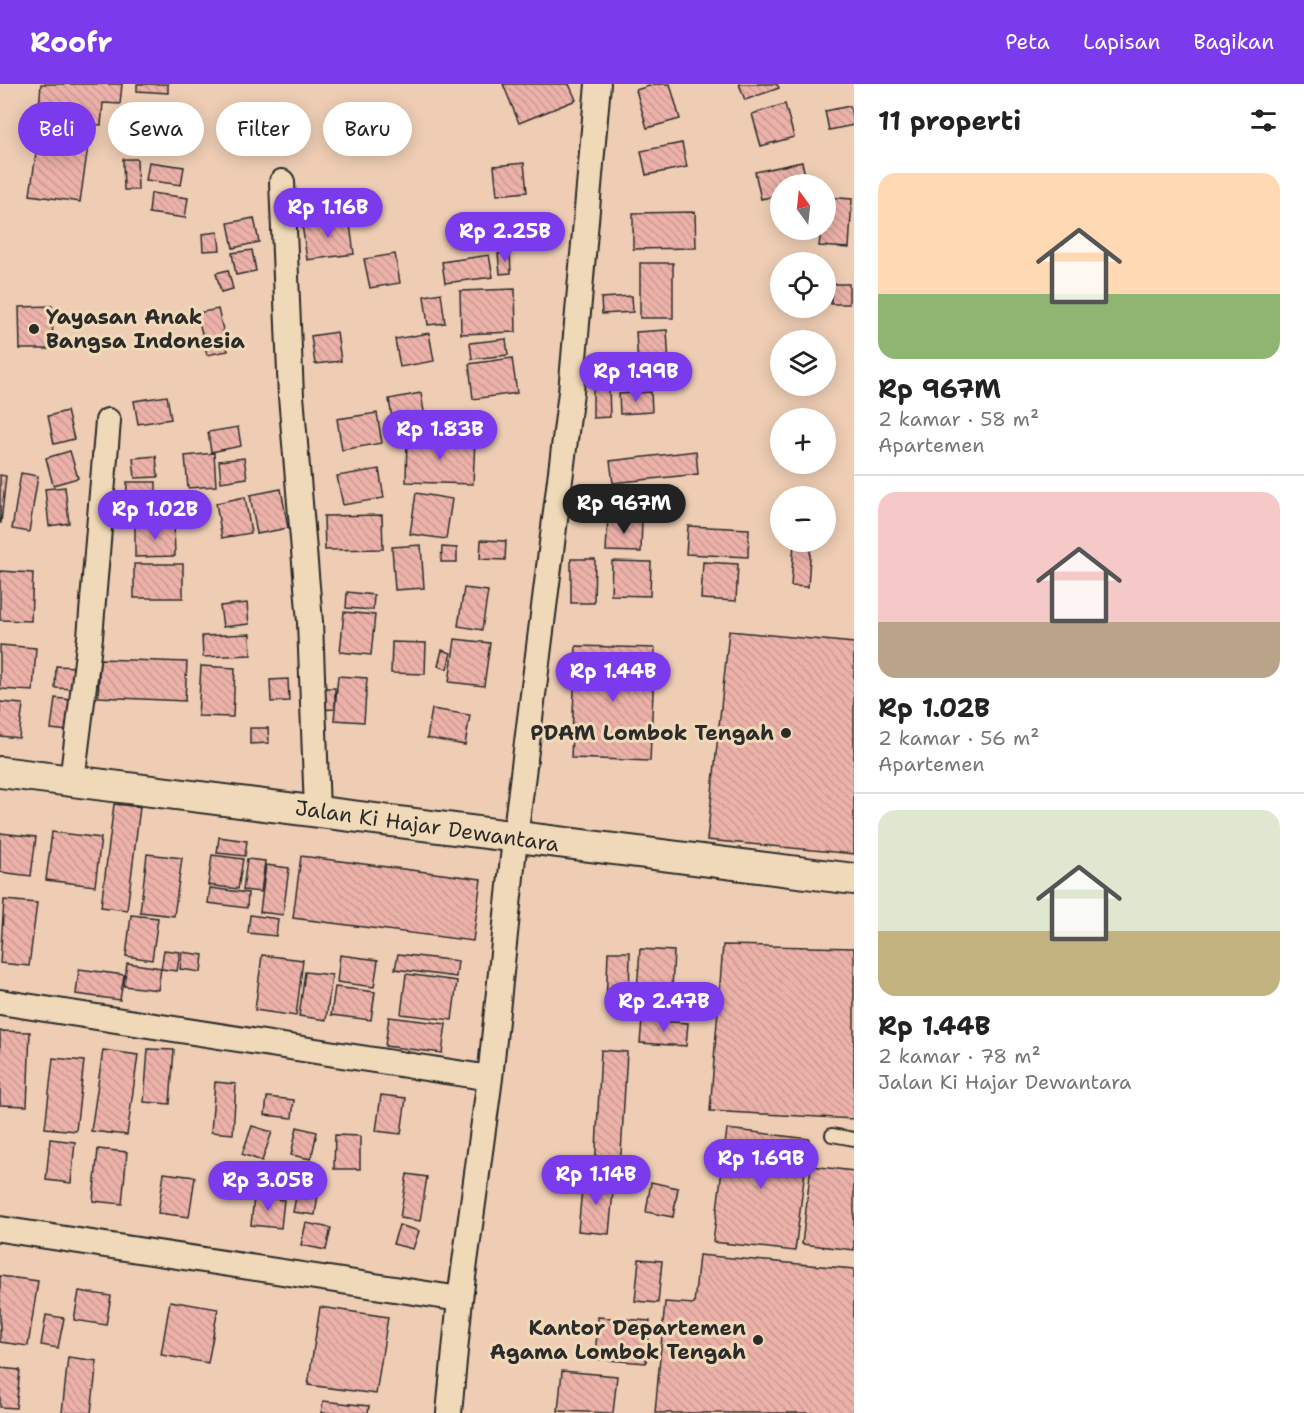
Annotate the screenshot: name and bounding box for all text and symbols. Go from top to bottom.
text: Roofr [30,23,112,61]
text: Peta [1005,28,1050,56]
text: Lapisan [1083,28,1160,56]
text: Bagikan [1193,28,1274,56]
chip: Beli [18,102,96,156]
chip: Sewa [108,102,204,156]
chip: Filter [216,102,311,156]
chip: Baru [323,102,412,156]
text: 11 properti [878,103,1021,138]
icon: filters [1247,104,1280,137]
north arrow [770,174,836,240]
map controls [770,174,836,552]
pin: Rp 1.16B [266,188,390,239]
text: Rp 1.16B [288,194,368,220]
pin: Rp 2.25B [443,212,567,263]
icon: home [1025,212,1133,320]
text: Rp 2.25B [459,218,551,244]
button: locate [770,252,836,318]
place label: Yayasan Anak Bangsa Indonesia [46,303,245,355]
marker: Yayasan Anak Bangsa Indonesia [27,322,41,336]
button: layers [770,330,836,396]
pin: Rp 1.99B [574,352,698,403]
text: Rp 1.99B [593,358,679,384]
text: Rp 967M [878,371,1001,406]
text: 2 kamar · 58 m² [878,406,1039,432]
button: + [770,408,836,474]
pin: Rp 1.83B [378,410,502,461]
text: Rp 1.83B [396,416,484,442]
text: Apartemen [878,432,985,458]
pin: Rp 967M [569,484,679,535]
button: − [770,486,836,552]
pin: Rp 1.02B [93,490,217,541]
text: Rp 967M [577,490,671,516]
text: Rp 1.02B [112,496,198,522]
icon: home [1025,531,1133,639]
pin: Rp 1.44B [551,652,675,703]
text: Rp 1.44B [570,658,656,684]
text: Rp 1.02B [878,690,990,725]
place label: PDAM Lombok Tengah [530,719,774,747]
text: 2 kamar · 56 m² [878,725,1039,751]
marker: PDAM Lombok Tengah [779,726,793,740]
text: Apartemen [878,751,985,777]
street label: Jalan Ki Hajar Dewantara [293,794,561,858]
icon: home [1025,849,1133,957]
pin: Rp 2.47B [602,982,726,1033]
text: Rp 2.47B [618,988,710,1014]
text: Rp 1.44B [878,1008,991,1043]
text: 2 kamar · 78 m² [878,1043,1041,1069]
text: Jalan Ki Hajar Dewantara [878,1069,1132,1095]
pin: Rp 1.69B [699,1139,823,1190]
text: Rp 1.69B [718,1145,804,1171]
pin: Rp 1.14B [534,1155,658,1206]
pin: Rp 3.05B [206,1161,330,1212]
text: Rp 1.14B [556,1161,636,1187]
text: Rp 3.05B [222,1167,314,1193]
place label: Kantor Departemen Agama Lombok Tengah [490,1314,746,1366]
marker: Kantor Departemen Agama Lombok Tengah [751,1333,765,1347]

